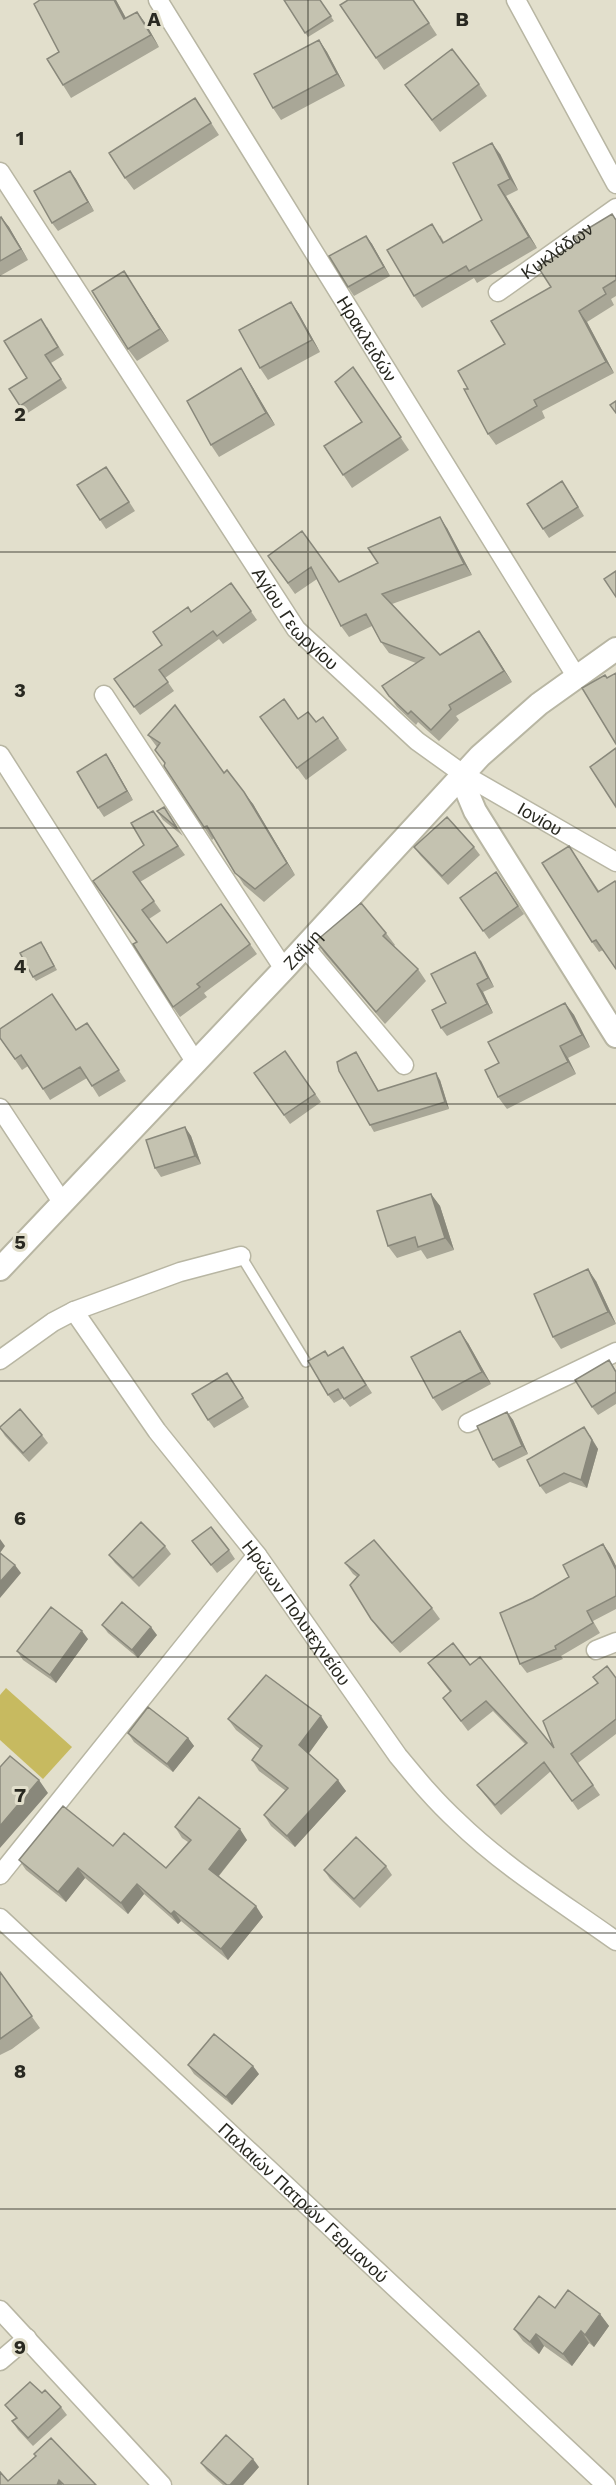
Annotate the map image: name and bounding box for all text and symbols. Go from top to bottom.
text: A [147,7,161,31]
text: B [455,7,469,31]
text: 1 [16,126,24,150]
street label: Κυκλάδων [517,218,597,283]
street label: Ηρακλειδών [333,292,402,385]
text: 2 [14,402,26,426]
street label: Αγίου Γεωργίου [248,563,343,674]
text: 3 [14,678,26,702]
street label: Ιονίου [514,797,566,839]
street label: Ζαΐμη [279,925,326,973]
text: 4 [14,954,27,978]
text: 5 [14,1230,26,1254]
text: 6 [14,1506,26,1530]
street label: Ηρώων Πολυτεχνείου [238,1535,355,1689]
text: 7 [14,1783,26,1807]
text: 8 [14,2059,26,2083]
street label: Παλαιών Πατρών Γερμανού [215,2118,393,2287]
text: 9 [14,2335,26,2359]

